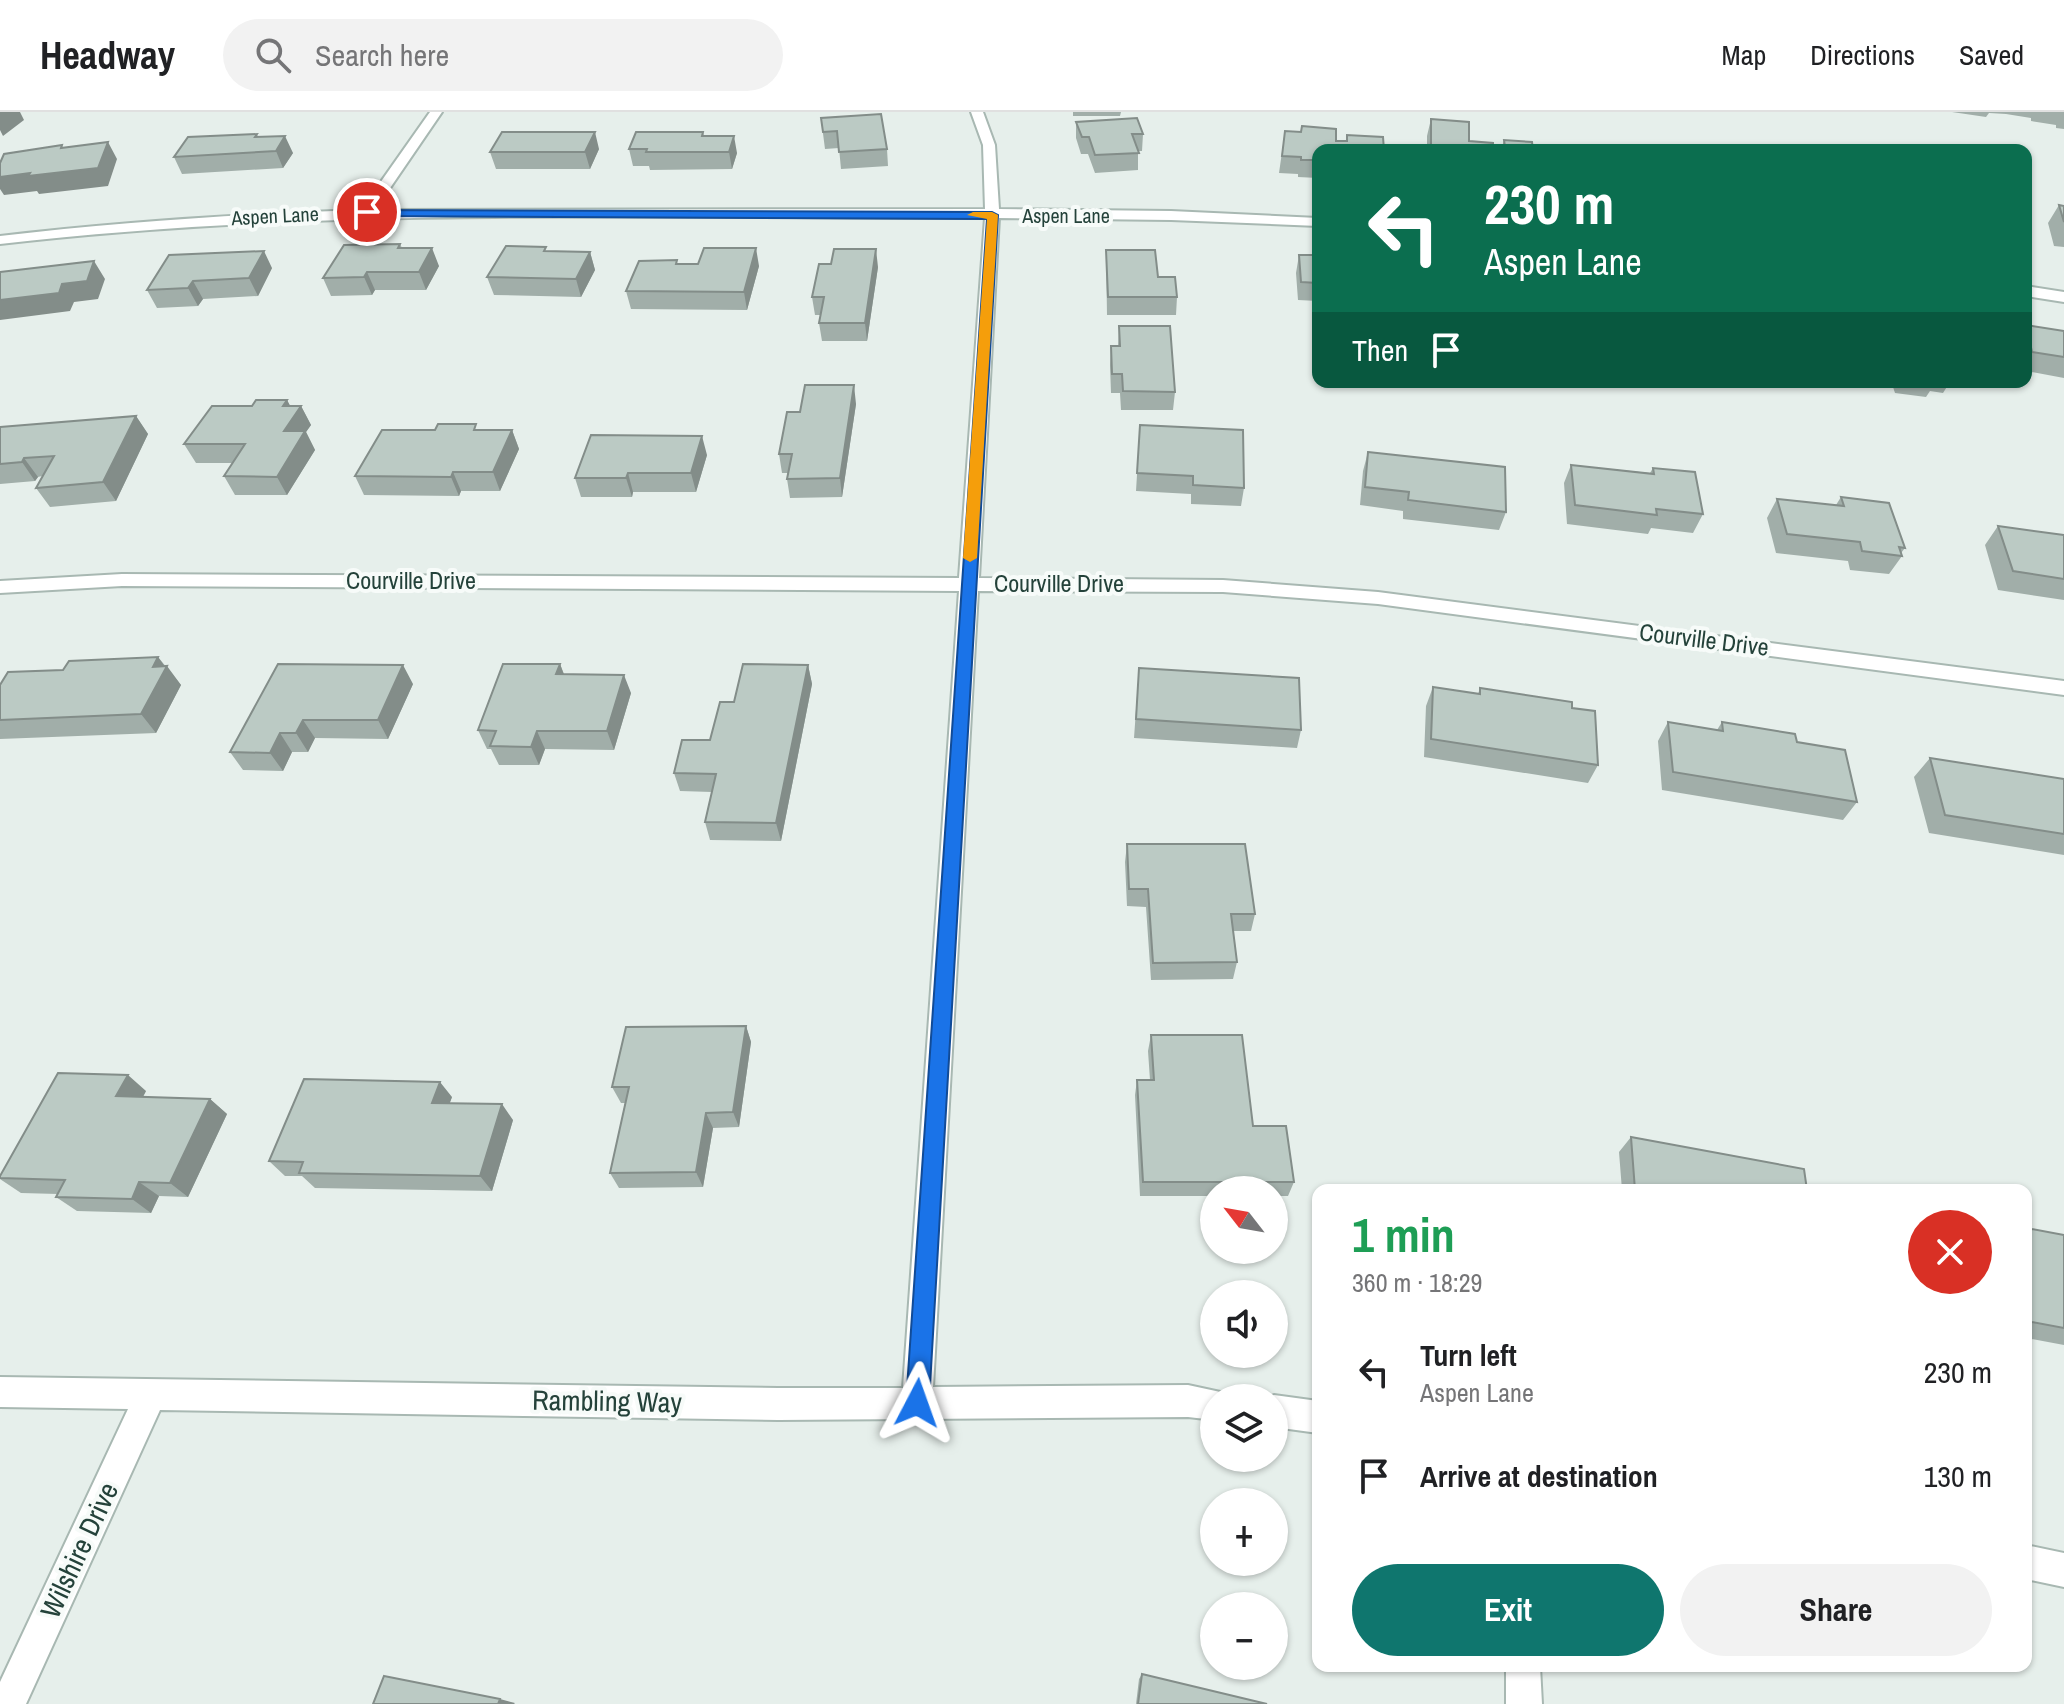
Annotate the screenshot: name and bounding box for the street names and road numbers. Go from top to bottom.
street label: Aspen Lane [230,200,319,231]
street label: Aspen Lane [1021,202,1110,229]
street label: Courville Drive [346,564,476,596]
street label: Courville Drive [994,567,1124,599]
street label: Courville Drive [1638,615,1771,663]
street label: Rambling Way [532,1381,683,1421]
street label: Wilshire Drive [31,1476,127,1624]

